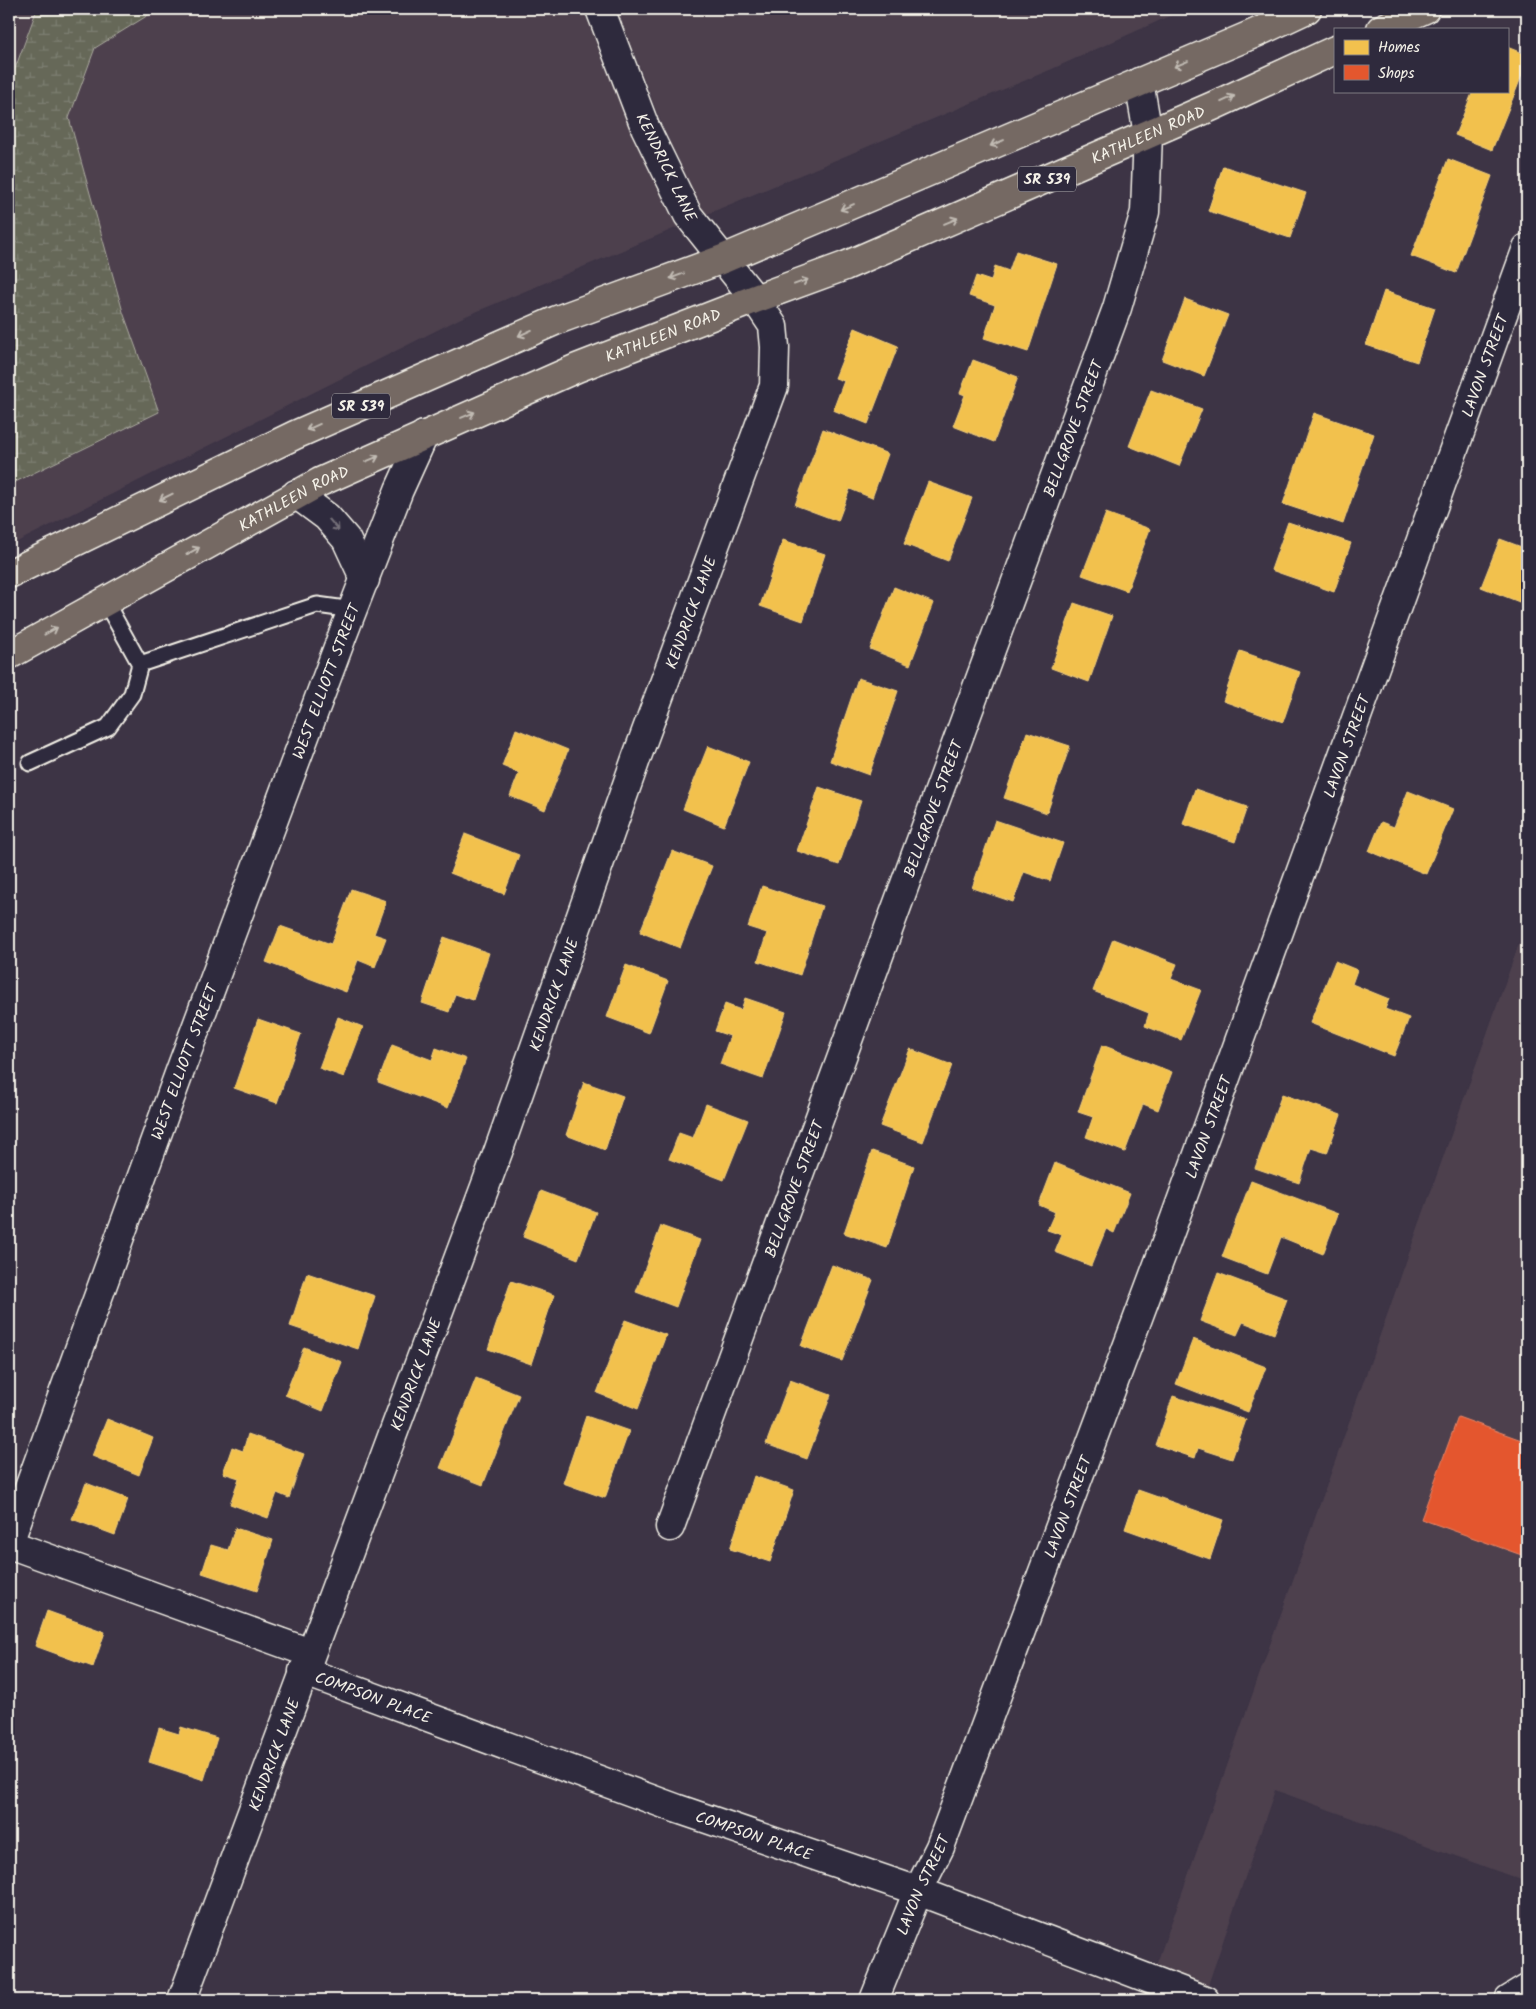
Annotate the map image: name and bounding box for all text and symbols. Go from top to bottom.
legend [1334,28,1508,92]
text: Homes [1378,36,1421,60]
one-way arrow [1174,60,1189,70]
text: Shops [1378,62,1415,86]
one-way arrow [1220,94,1235,104]
street label: KATHLEEN ROAD [1087,100,1210,172]
street label: KENDRICK LANE [628,109,703,227]
one-way arrow [990,139,1005,149]
road number: SR 539 [1018,166,1076,192]
one-way arrow [840,202,855,212]
one-way arrow [943,215,958,225]
one-way arrow [670,272,686,281]
one-way arrow [792,277,808,286]
street label: KATHLEEN ROAD [602,302,725,370]
street label: LAVON STREET [1456,310,1516,421]
one-way arrow [518,329,533,339]
street label: BELLGROVE STREET [1037,356,1111,501]
road number: SR 539 [332,394,390,418]
one-way arrow [460,410,475,420]
one-way arrow [306,423,321,433]
one-way arrow [364,454,379,464]
street label: KATHLEEN ROAD [234,460,353,539]
one-way arrow [159,493,174,502]
one-way arrow [328,518,340,531]
one-way arrow [185,546,200,556]
street label: KENDRICK LANE [659,552,724,673]
street label: WEST ELLIOTT STREET [286,599,368,763]
one-way arrow [44,626,59,636]
street label: LAVON STREET [1317,691,1378,802]
street label: BELLGROVE STREET [898,736,971,881]
street label: KENDRICK LANE [523,934,586,1055]
street label: WEST ELLIOTT STREET [145,979,226,1144]
street label: LAVON STREET [1179,1071,1240,1182]
street label: BELLGROVE STREET [759,1116,832,1261]
street label: KENDRICK LANE [384,1314,449,1434]
street label: LAVON STREET [1038,1451,1100,1562]
street label: COMPSON PLACE [311,1665,435,1731]
street label: KENDRICK LANE [242,1695,308,1815]
street label: COMPSON PLACE [692,1805,816,1868]
street label: LAVON STREET [890,1830,958,1939]

